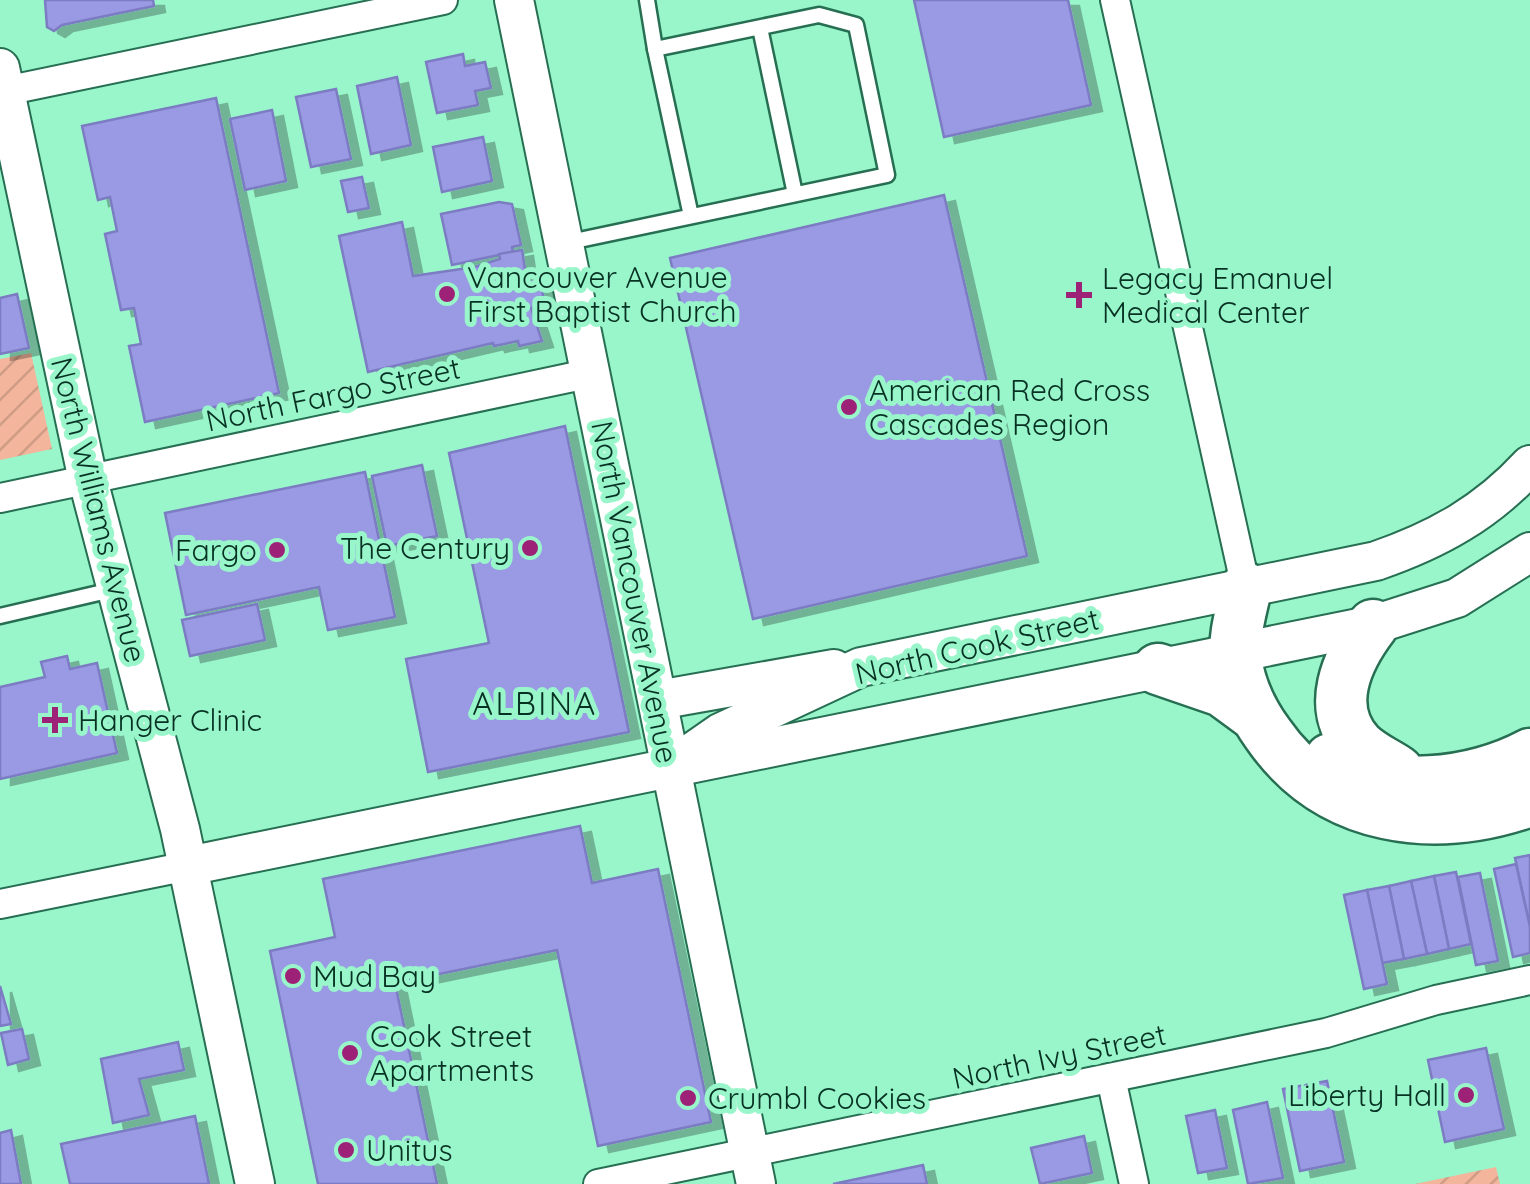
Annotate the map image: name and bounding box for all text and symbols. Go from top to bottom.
place label: Vancouver Avenue First Baptist Church [467,258,736,330]
place label: Legacy Emanuel Medical Center [1102,259,1333,331]
marker: Legacy Emanuel Medical Center [1066,282,1092,308]
marker: Vancouver Avenue First Baptist Church [436,283,458,305]
street label: North Fargo Street [202,348,464,440]
street label: North Williams Avenue [43,354,155,666]
place label: American Red Cross Cascades Region [869,371,1150,443]
marker: American Red Cross Cascades Region [838,396,860,418]
street label: North Vancouver Avenue [583,418,687,766]
place label: The Century [340,529,510,567]
place label: Fargo [175,531,257,569]
marker: The Century [519,537,541,559]
marker: Fargo [266,539,288,561]
street label: North Cook Street [851,599,1103,693]
district label: ALBINA [472,683,598,723]
place label: Hanger Clinic [78,701,262,739]
marker: Hanger Clinic [42,707,68,733]
place label: Mud Bay [313,957,436,995]
marker: Mud Bay [282,965,304,987]
street label: North Ivy Street [949,1015,1169,1097]
place label: Cook Street Apartments [370,1017,534,1089]
marker: Cook Street Apartments [339,1042,361,1064]
place label: Liberty Hall [1288,1076,1446,1114]
place label: Crumbl Cookies [708,1079,926,1117]
marker: Liberty Hall [1455,1084,1477,1106]
marker: Crumbl Cookies [677,1087,699,1109]
place label: Unitus [366,1131,452,1169]
marker: Unitus [335,1139,357,1161]

